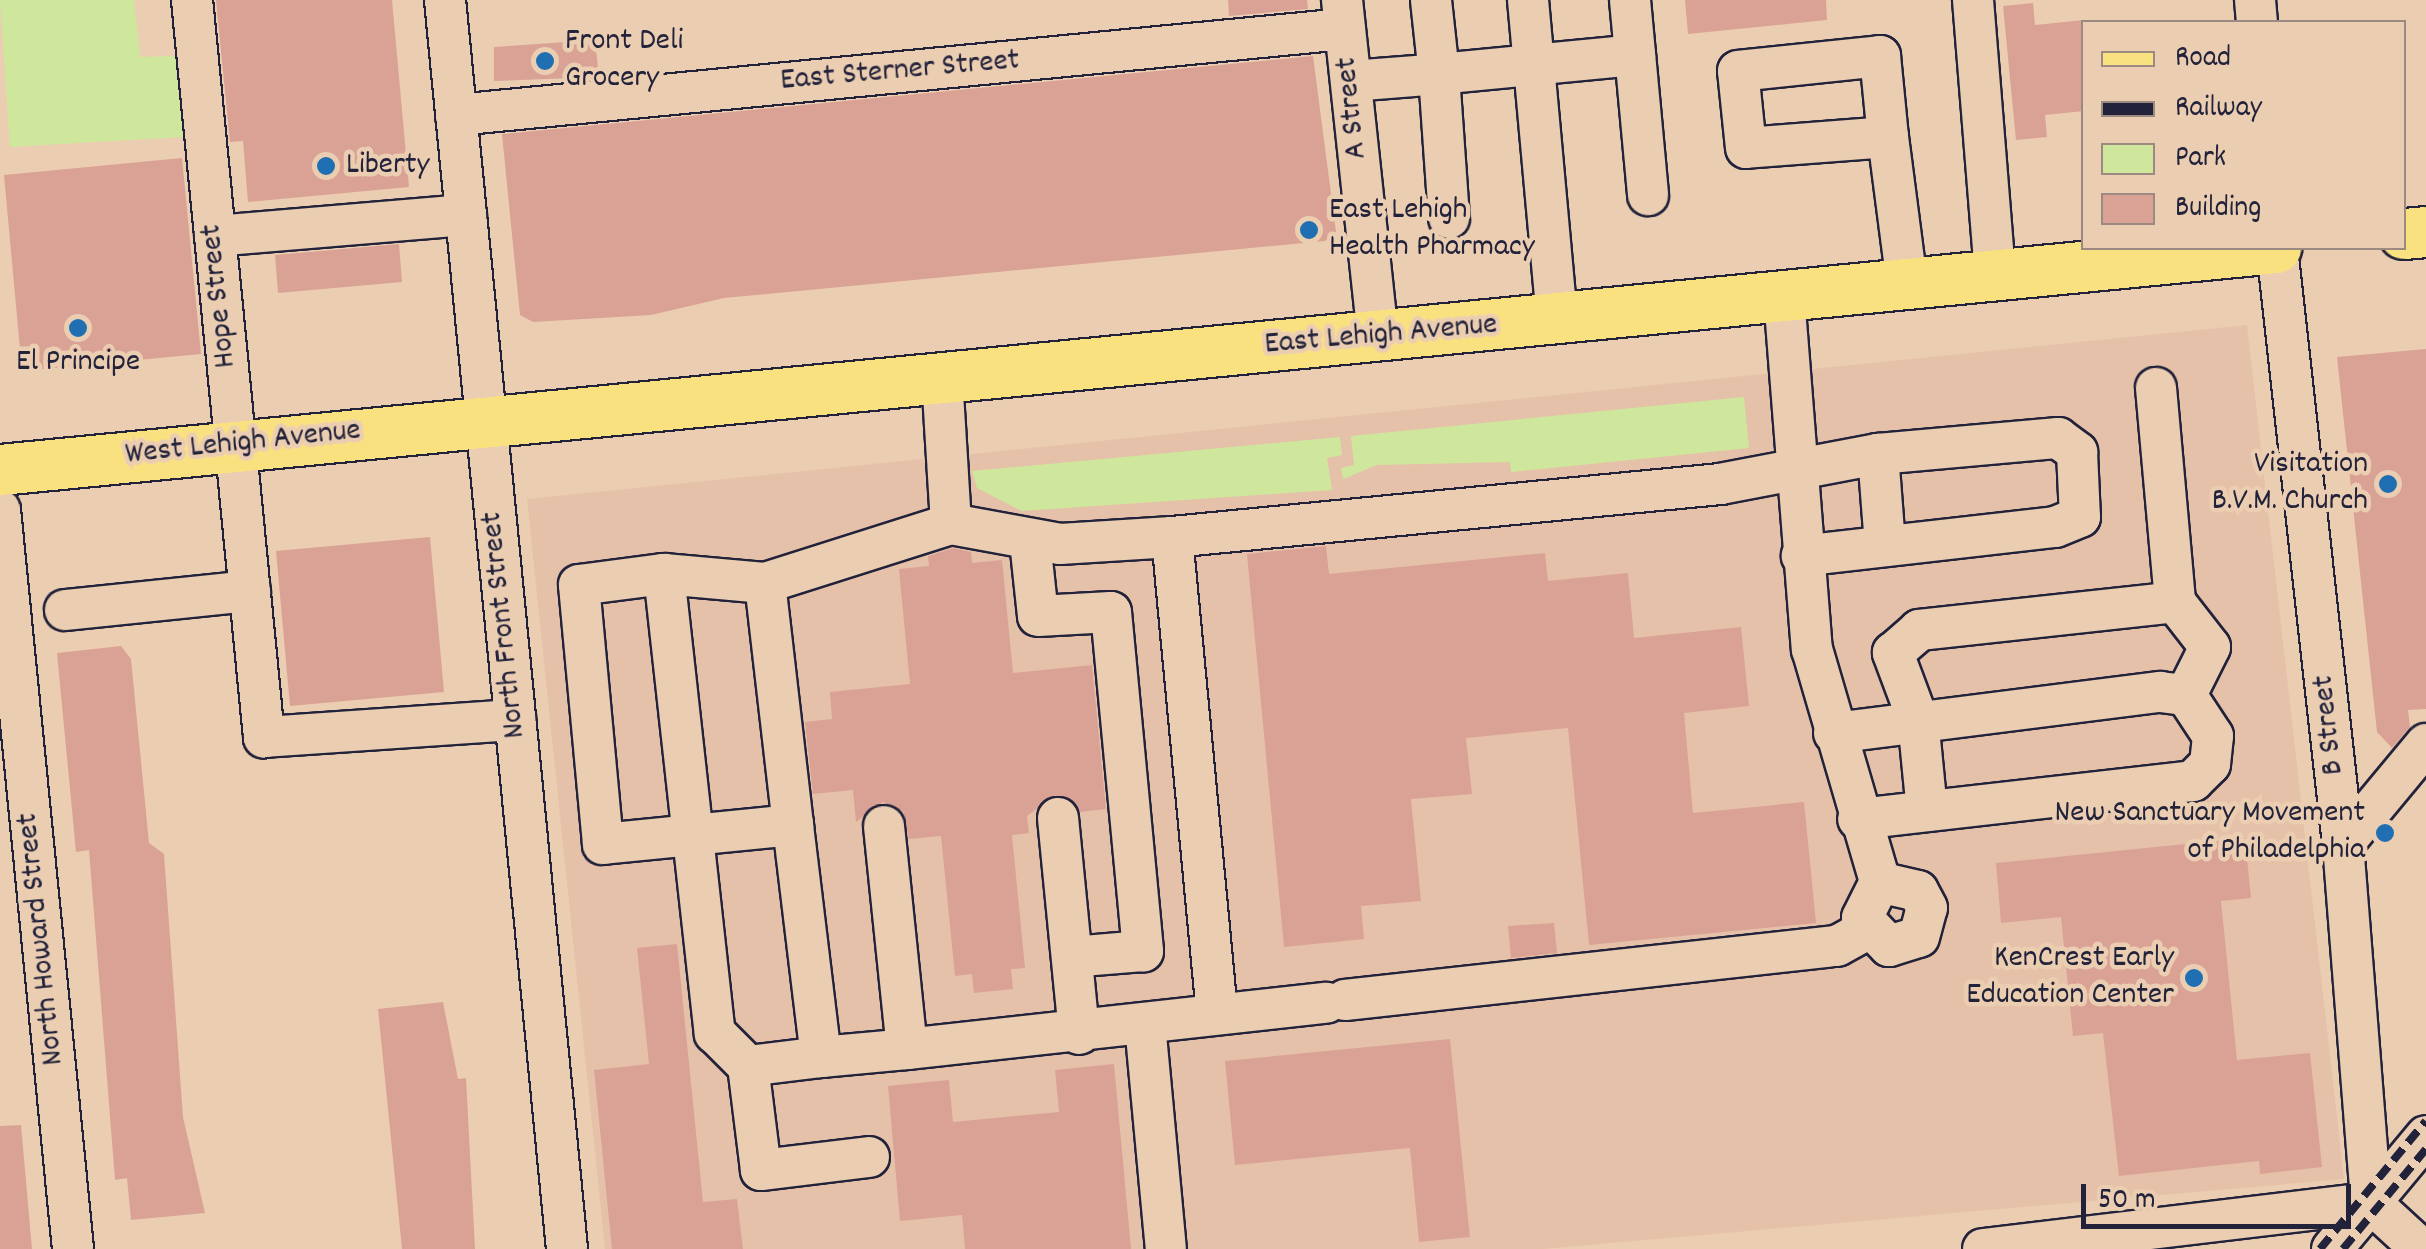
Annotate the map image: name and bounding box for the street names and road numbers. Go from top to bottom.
street label: East Sterner Street [779,42,1021,102]
street label: A Street [1329,55,1377,161]
street label: Hope Street [193,222,247,370]
street label: East Lehigh Avenue [1263,307,1499,365]
street label: West Lehigh Avenue [123,413,363,475]
street label: North Front Street [474,510,536,740]
street label: B Street [2306,673,2354,777]
street label: North Howard Street [10,811,74,1067]

